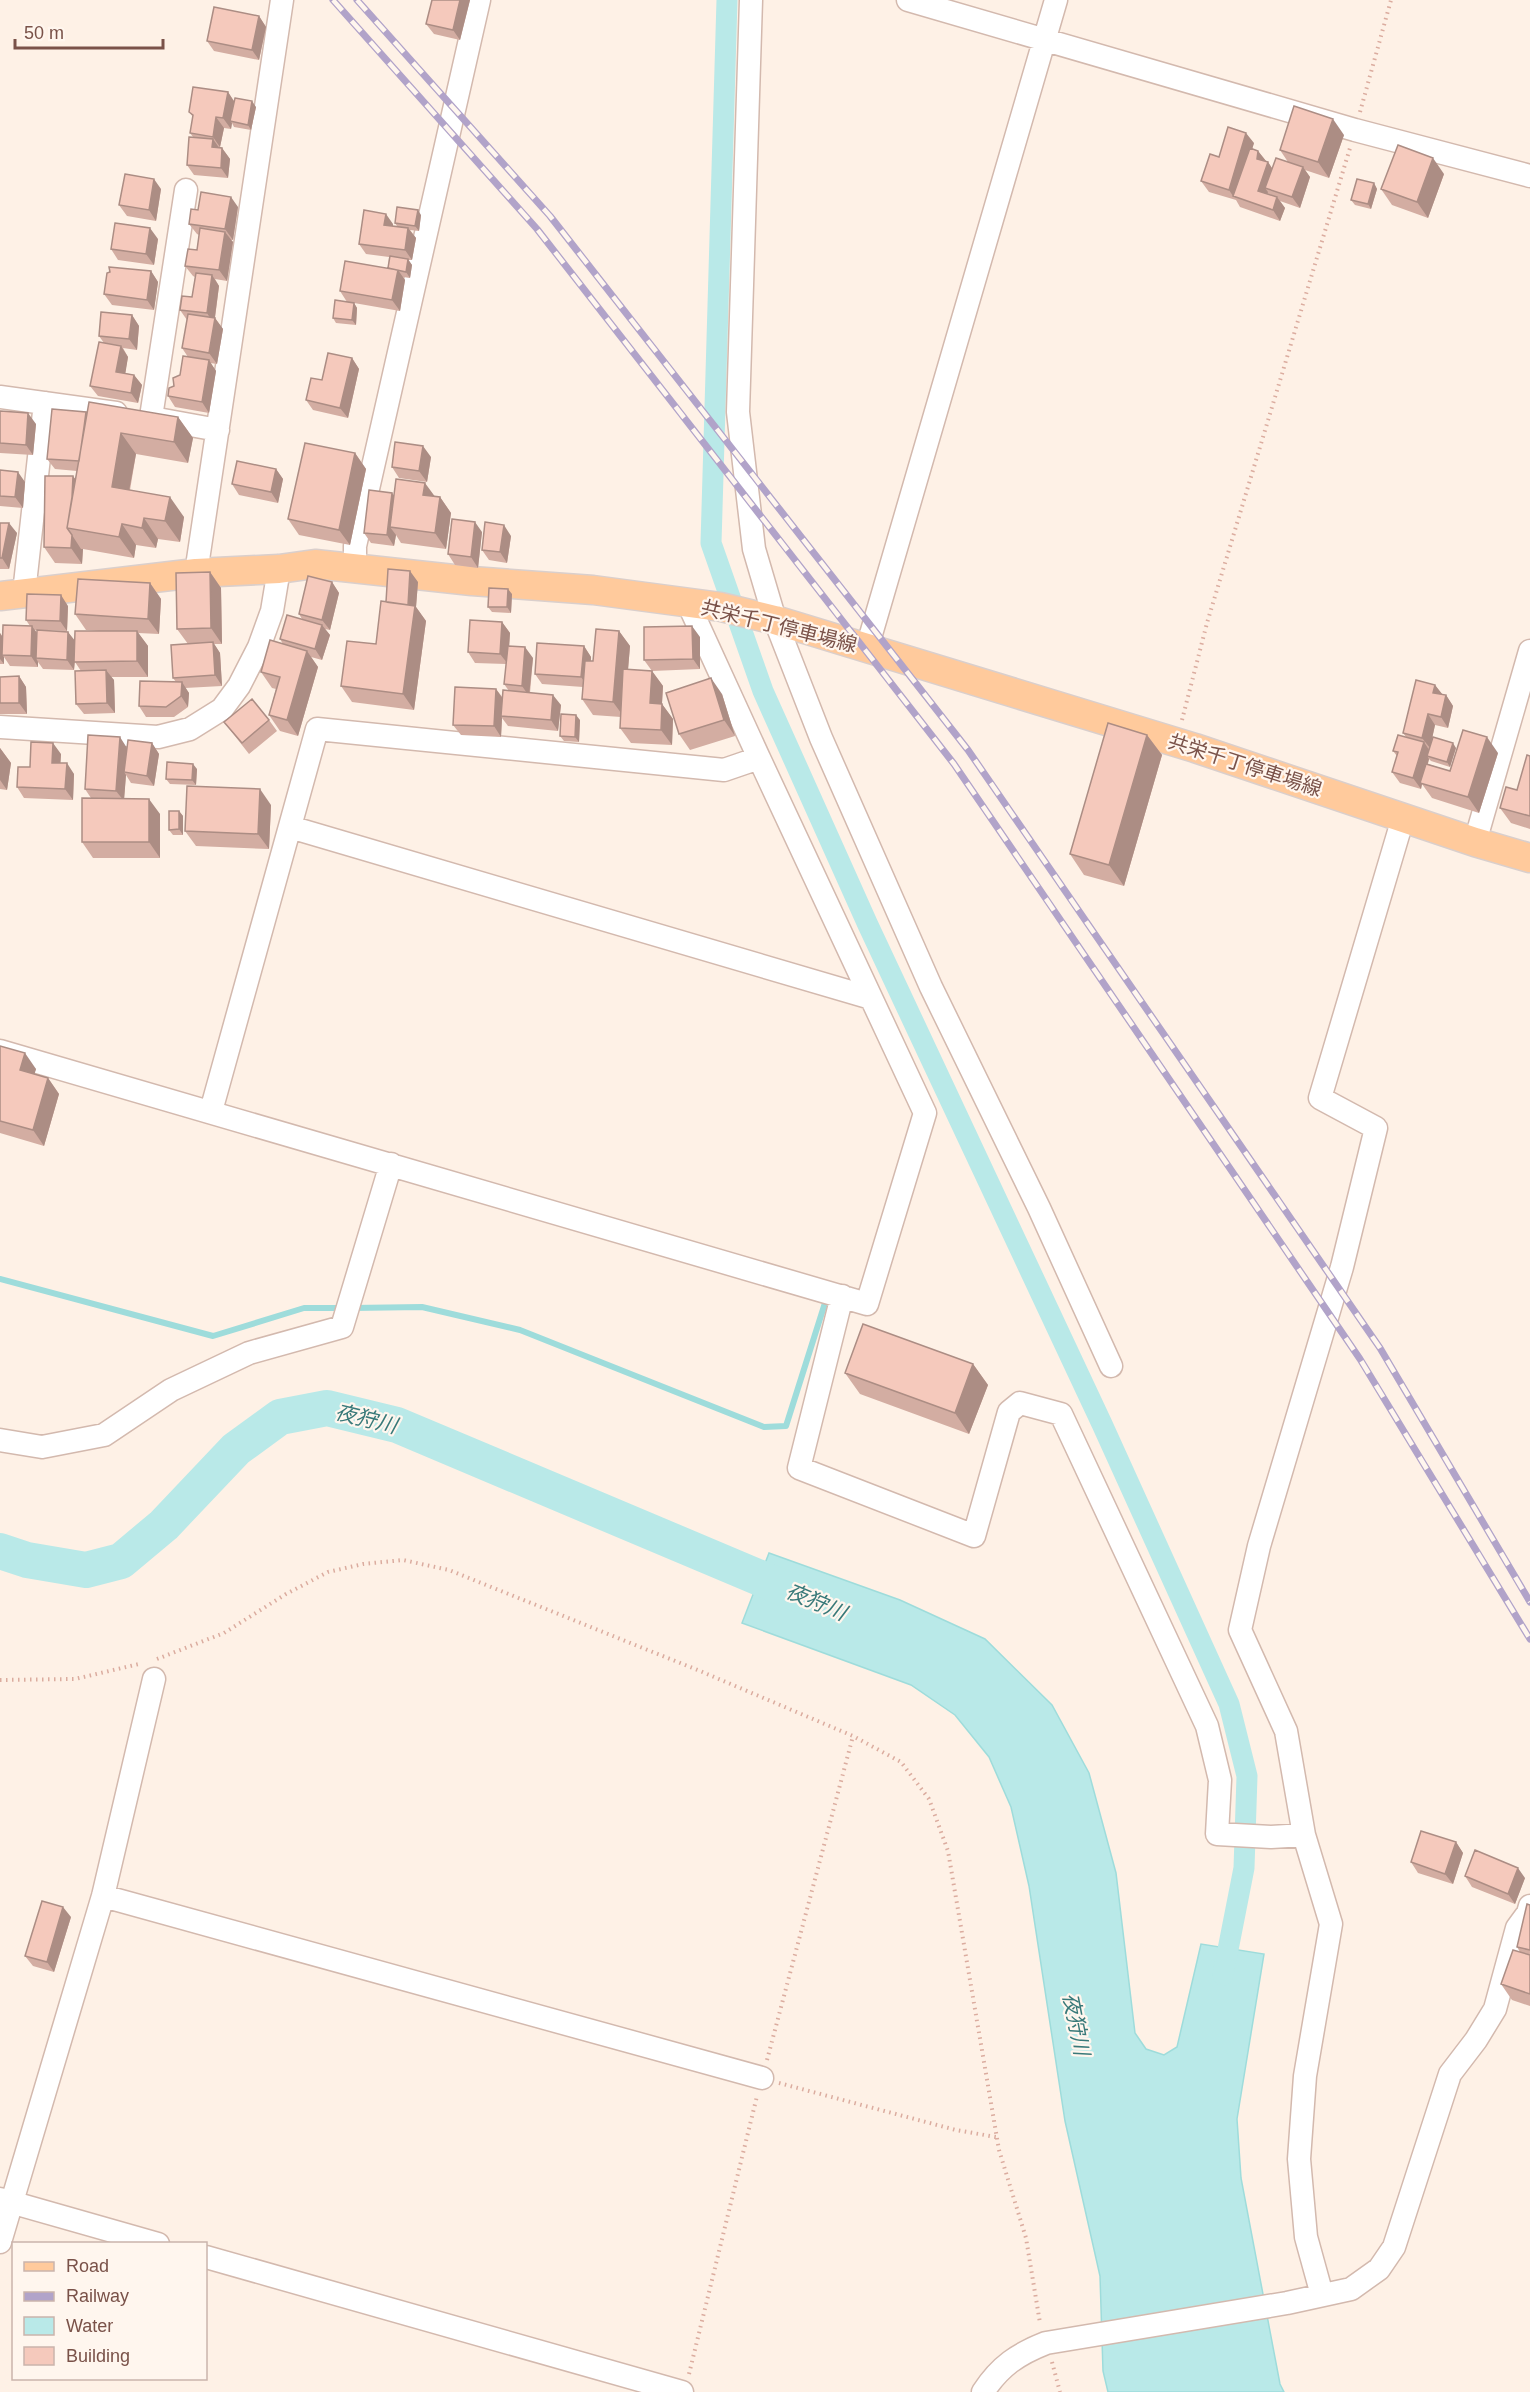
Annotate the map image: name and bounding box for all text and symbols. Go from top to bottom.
scale bar [15,12,164,50]
text: 50 m [24,23,64,43]
street label: 共栄千丁停車場線 [699,596,859,656]
street label: 共栄千丁停車場線 [1166,730,1324,800]
water label: 夜狩川 [333,1400,401,1438]
water label: 夜狩川 [783,1579,852,1625]
water label: 夜狩川 [1059,1991,1094,2059]
legend [12,2242,207,2380]
text: Road [66,2256,109,2276]
text: Railway [66,2286,129,2306]
text: Water [66,2316,113,2336]
text: Building [66,2346,130,2366]

